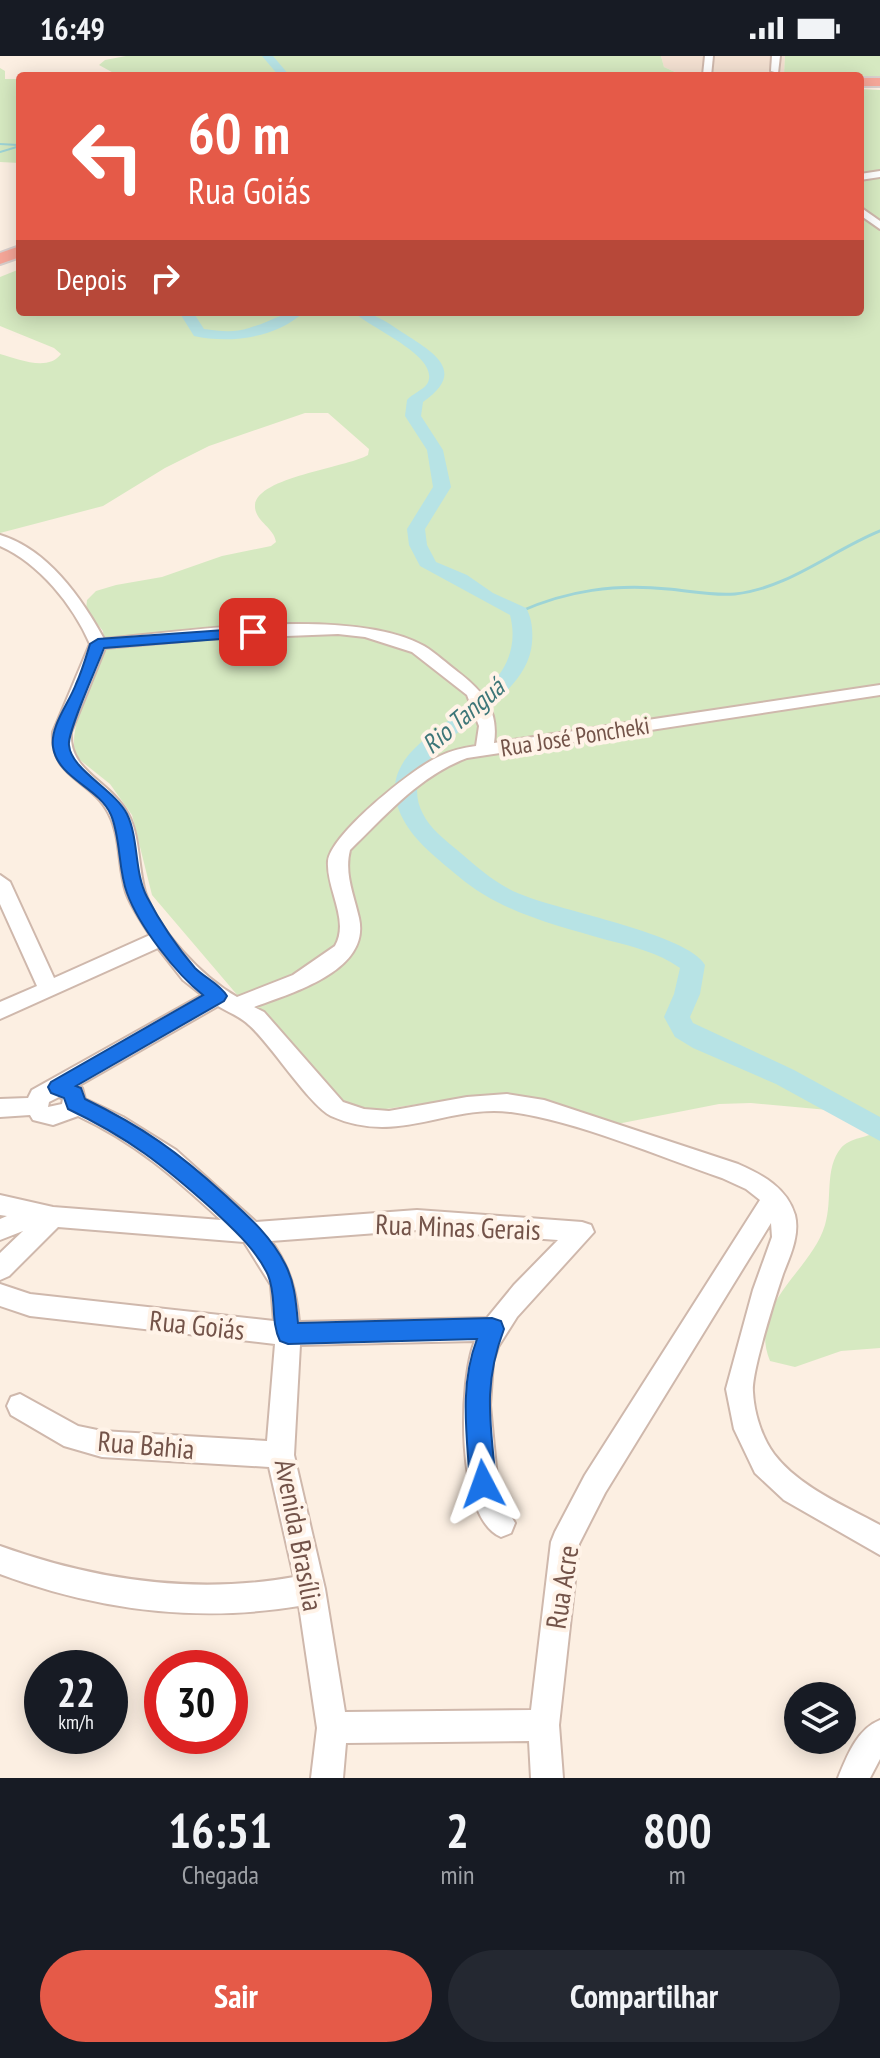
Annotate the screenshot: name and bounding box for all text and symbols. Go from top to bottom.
text: 16:49 [40,9,105,48]
text: 60 m [188,97,290,169]
icon: left [56,104,160,208]
text: Rua Goiás [188,167,311,214]
icon: right [143,256,187,300]
text: Depois [56,259,127,298]
pin [219,598,287,666]
icon: arrive [231,610,275,654]
water label: Rio Tanguá [415,670,512,760]
street label: Rua José Poncheki [498,709,652,764]
street label: Rua Minas Gerais [375,1205,541,1248]
street label: Rua Goiás [148,1301,246,1348]
street label: Rua Bahia [96,1422,196,1467]
position arrow [441,1442,525,1526]
street label: Avenida Brasília [267,1456,332,1614]
street label: Rua Acre [537,1542,586,1631]
speed limit sign: 30 [144,1650,248,1754]
text: 22 [57,1666,95,1718]
map controls [784,1682,856,1754]
button: layers [784,1682,856,1754]
text: km/h [58,1709,94,1735]
text: 16:51 [168,1799,272,1861]
text: 2 [446,1799,469,1861]
text: 800 [643,1799,712,1861]
text: Chegada [182,1858,259,1891]
text: min [440,1858,474,1891]
text: m [669,1858,686,1891]
button: Sair [40,1950,432,2042]
button: Compartilhar [448,1950,840,2042]

